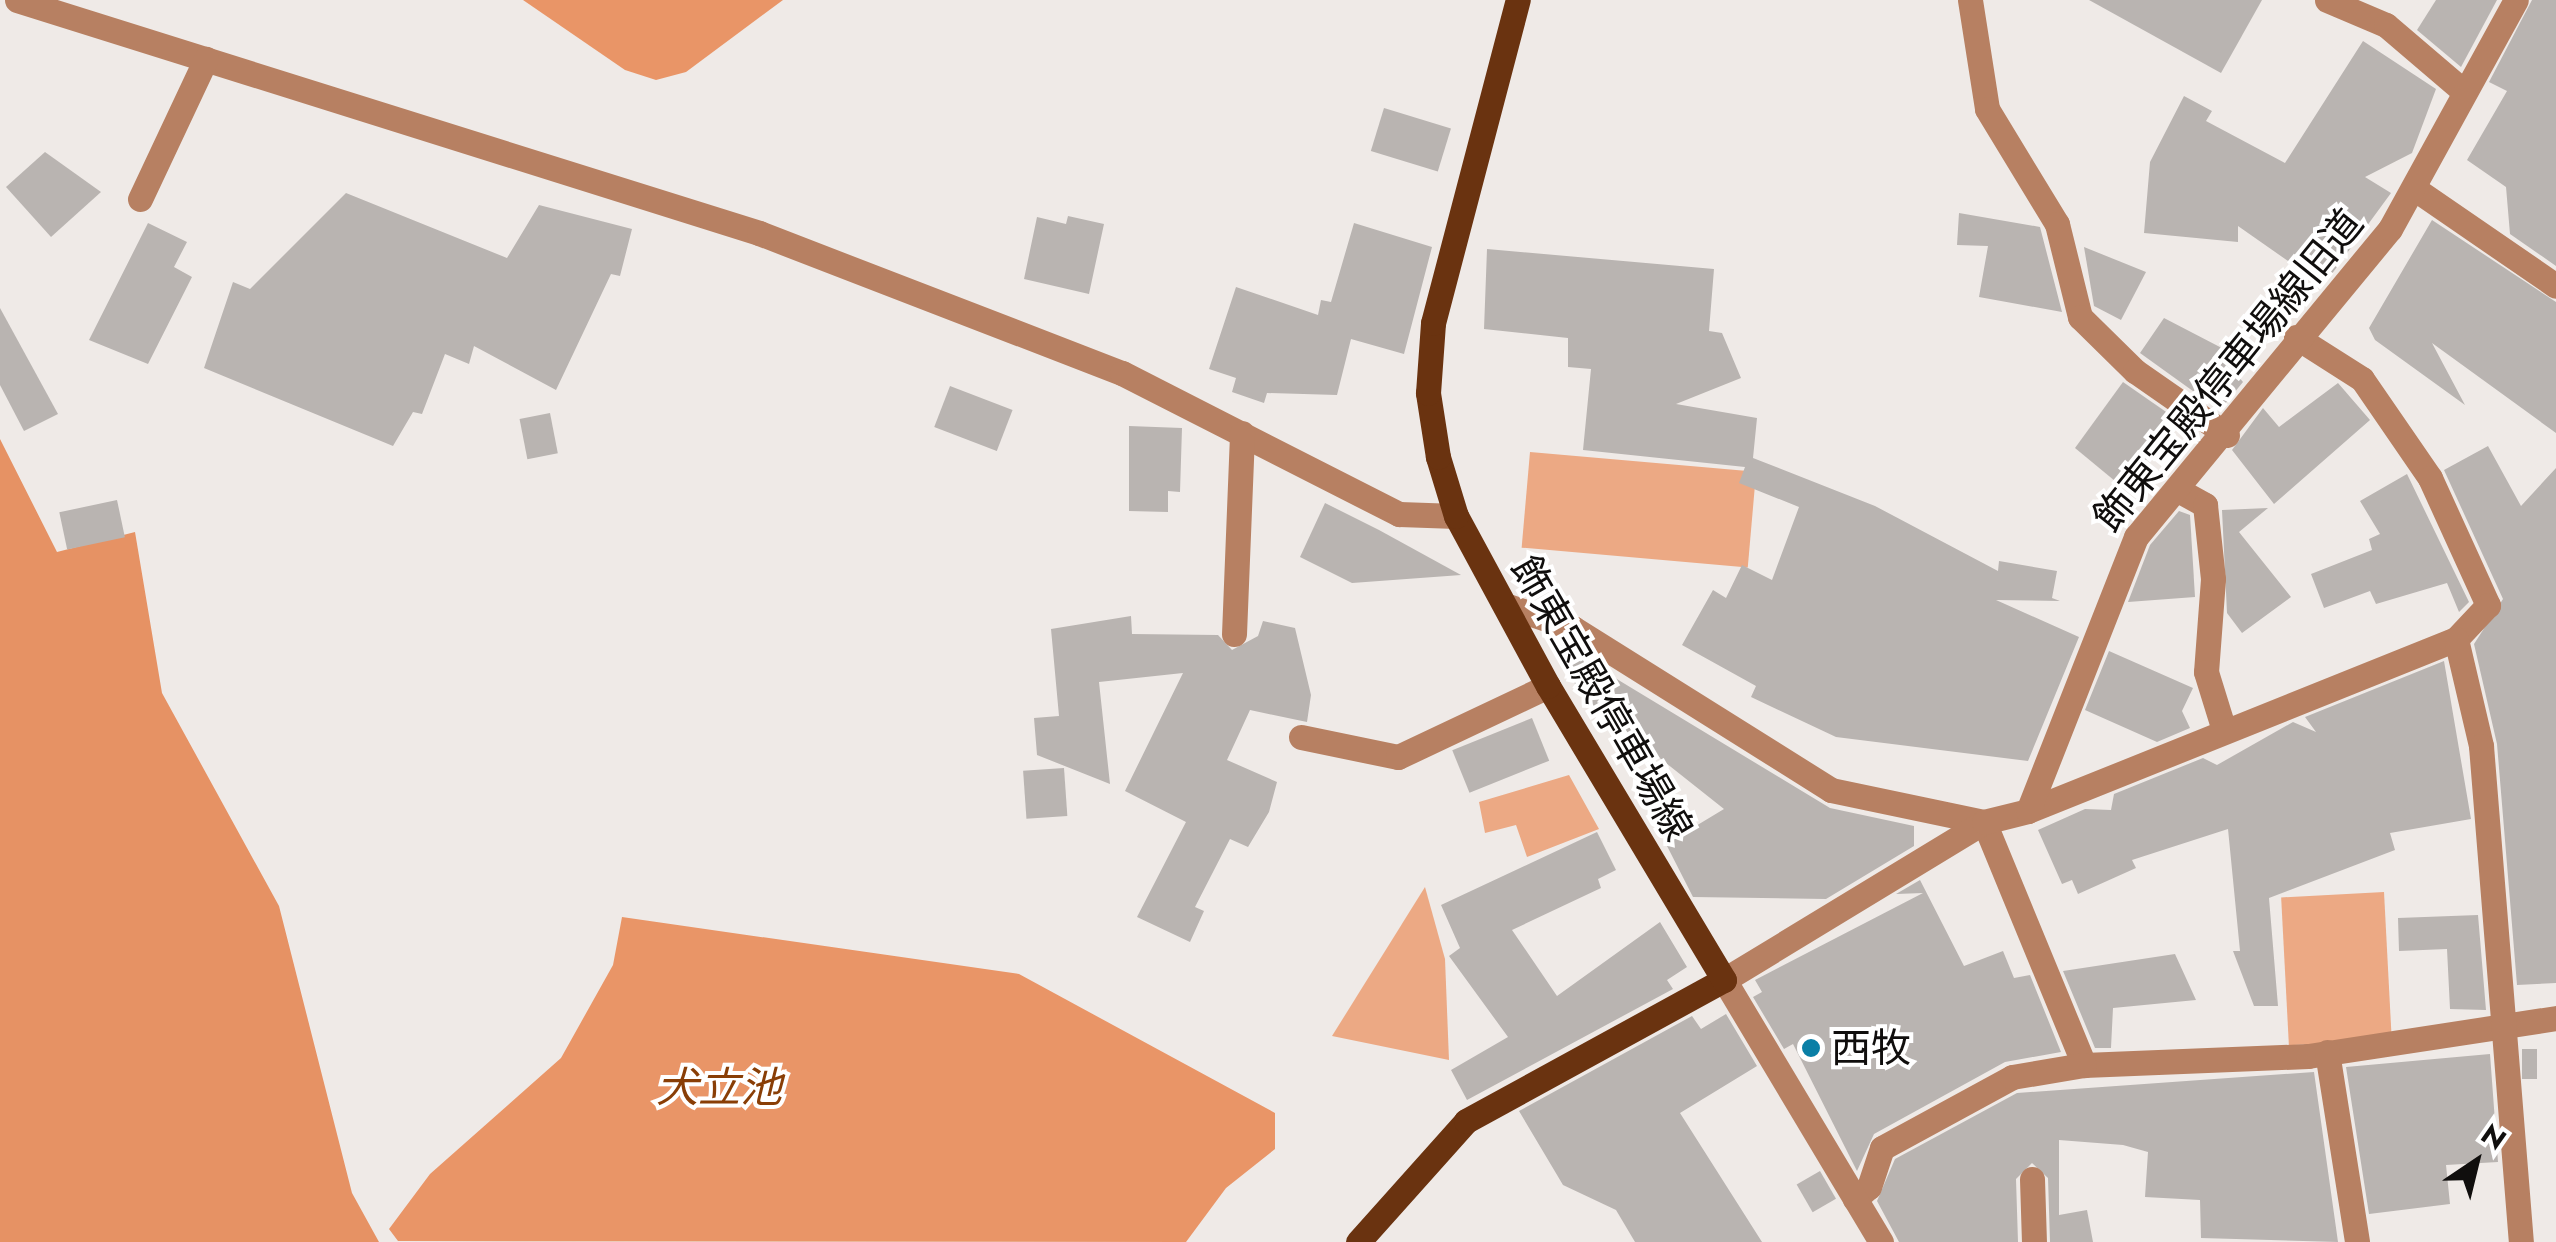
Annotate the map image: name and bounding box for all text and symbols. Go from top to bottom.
street label: 飾東宝殿停車場線旧道 [2083,199,2373,541]
street label: 飾東宝殿停車場線 [1501,547,1703,849]
place label: 西牧 [1831,1024,1911,1072]
marker: 西牧 [1800,1037,1822,1059]
water label: 犬立池 [656,1063,782,1113]
north arrow [2426,1112,2526,1212]
text: N [2473,1114,2514,1160]

